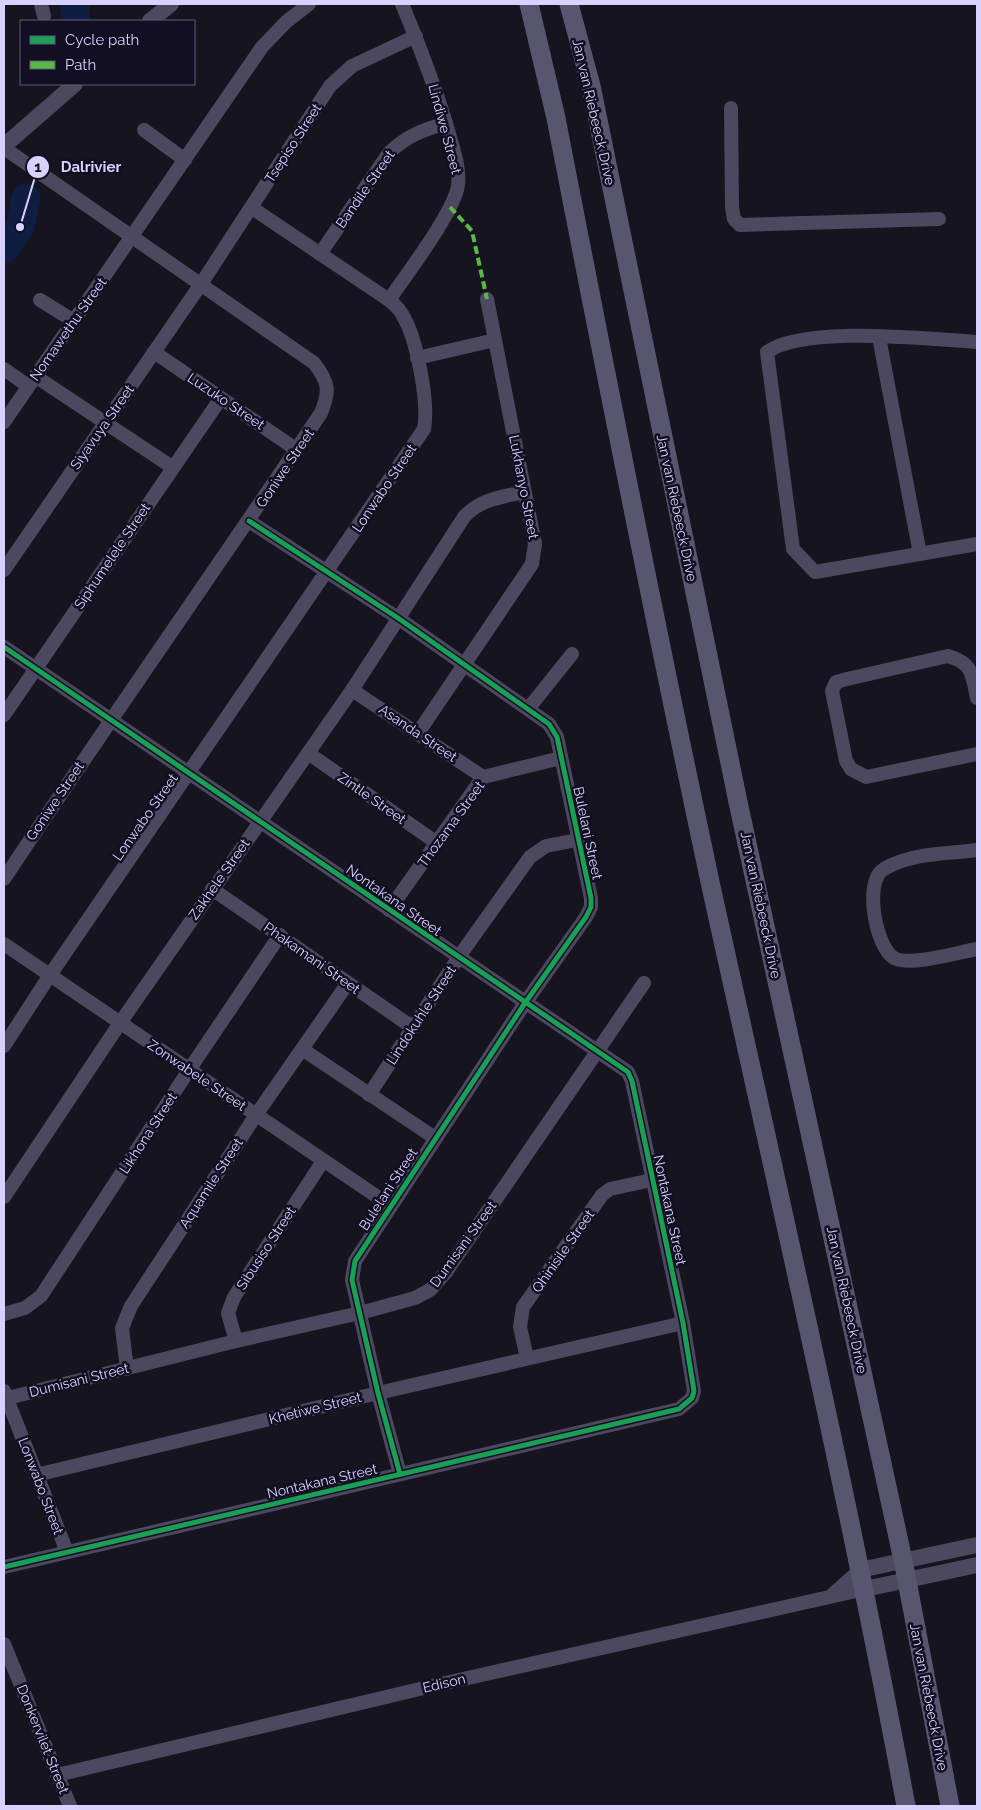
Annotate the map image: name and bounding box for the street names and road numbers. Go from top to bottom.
street label: Jan van Riebeeck Drive [569,37,619,187]
street label: Lindiwe Street [425,82,465,176]
street label: Tsepiso Street [261,100,325,186]
street label: Bandile Street [332,147,398,231]
street label: Nomawethu Street [26,274,110,384]
street label: Luzuko Street [184,369,268,433]
street label: Siyavuya Street [67,381,137,472]
street label: Goniwe Street [253,425,317,510]
street label: Jan van Riebeeck Drive [654,433,700,583]
street label: Lukhanyo Street [506,434,542,541]
street label: Lonwabo Street [349,441,419,535]
street label: Siphumelele Street [71,500,154,612]
street label: Asanda Street [376,701,460,765]
street label: Goniwe Street [23,758,87,843]
street label: Zintle Street [335,769,409,827]
street label: Lonwabo Street [109,770,181,864]
street label: Thozama Street [414,778,488,870]
street label: Bulelani Street [570,785,606,881]
street label: Jan van Riebeeck Drive [738,830,784,980]
street label: Zakhele Street [185,835,253,922]
street label: Nontakana Street [343,861,445,939]
street label: Phakamani Street [261,919,363,997]
street label: Lindokuhle Street [383,962,459,1067]
street label: Zonwabele Street [145,1036,249,1114]
street label: Likhona Street [116,1089,180,1176]
street label: Aquamile Street [176,1135,246,1231]
street label: Bulelani Street [356,1145,421,1233]
street label: Nontakana Street [650,1153,690,1267]
street label: Dumisani Street [426,1198,500,1290]
street label: Sibusiso Street [233,1203,299,1293]
street label: Qhinisile Street [529,1206,598,1295]
street label: Jan van Riebeeck Drive [824,1225,870,1375]
street label: Dumisani Street [27,1360,131,1400]
street label: Khetiwe Street [267,1389,363,1427]
street label: Lonwabo Street [15,1435,67,1537]
street label: Nontakana Street [265,1460,379,1501]
street label: Jan van Riebeeck Drive [907,1622,951,1772]
street label: Edison [421,1670,467,1696]
street label: Donkervilet Street [14,1682,72,1796]

